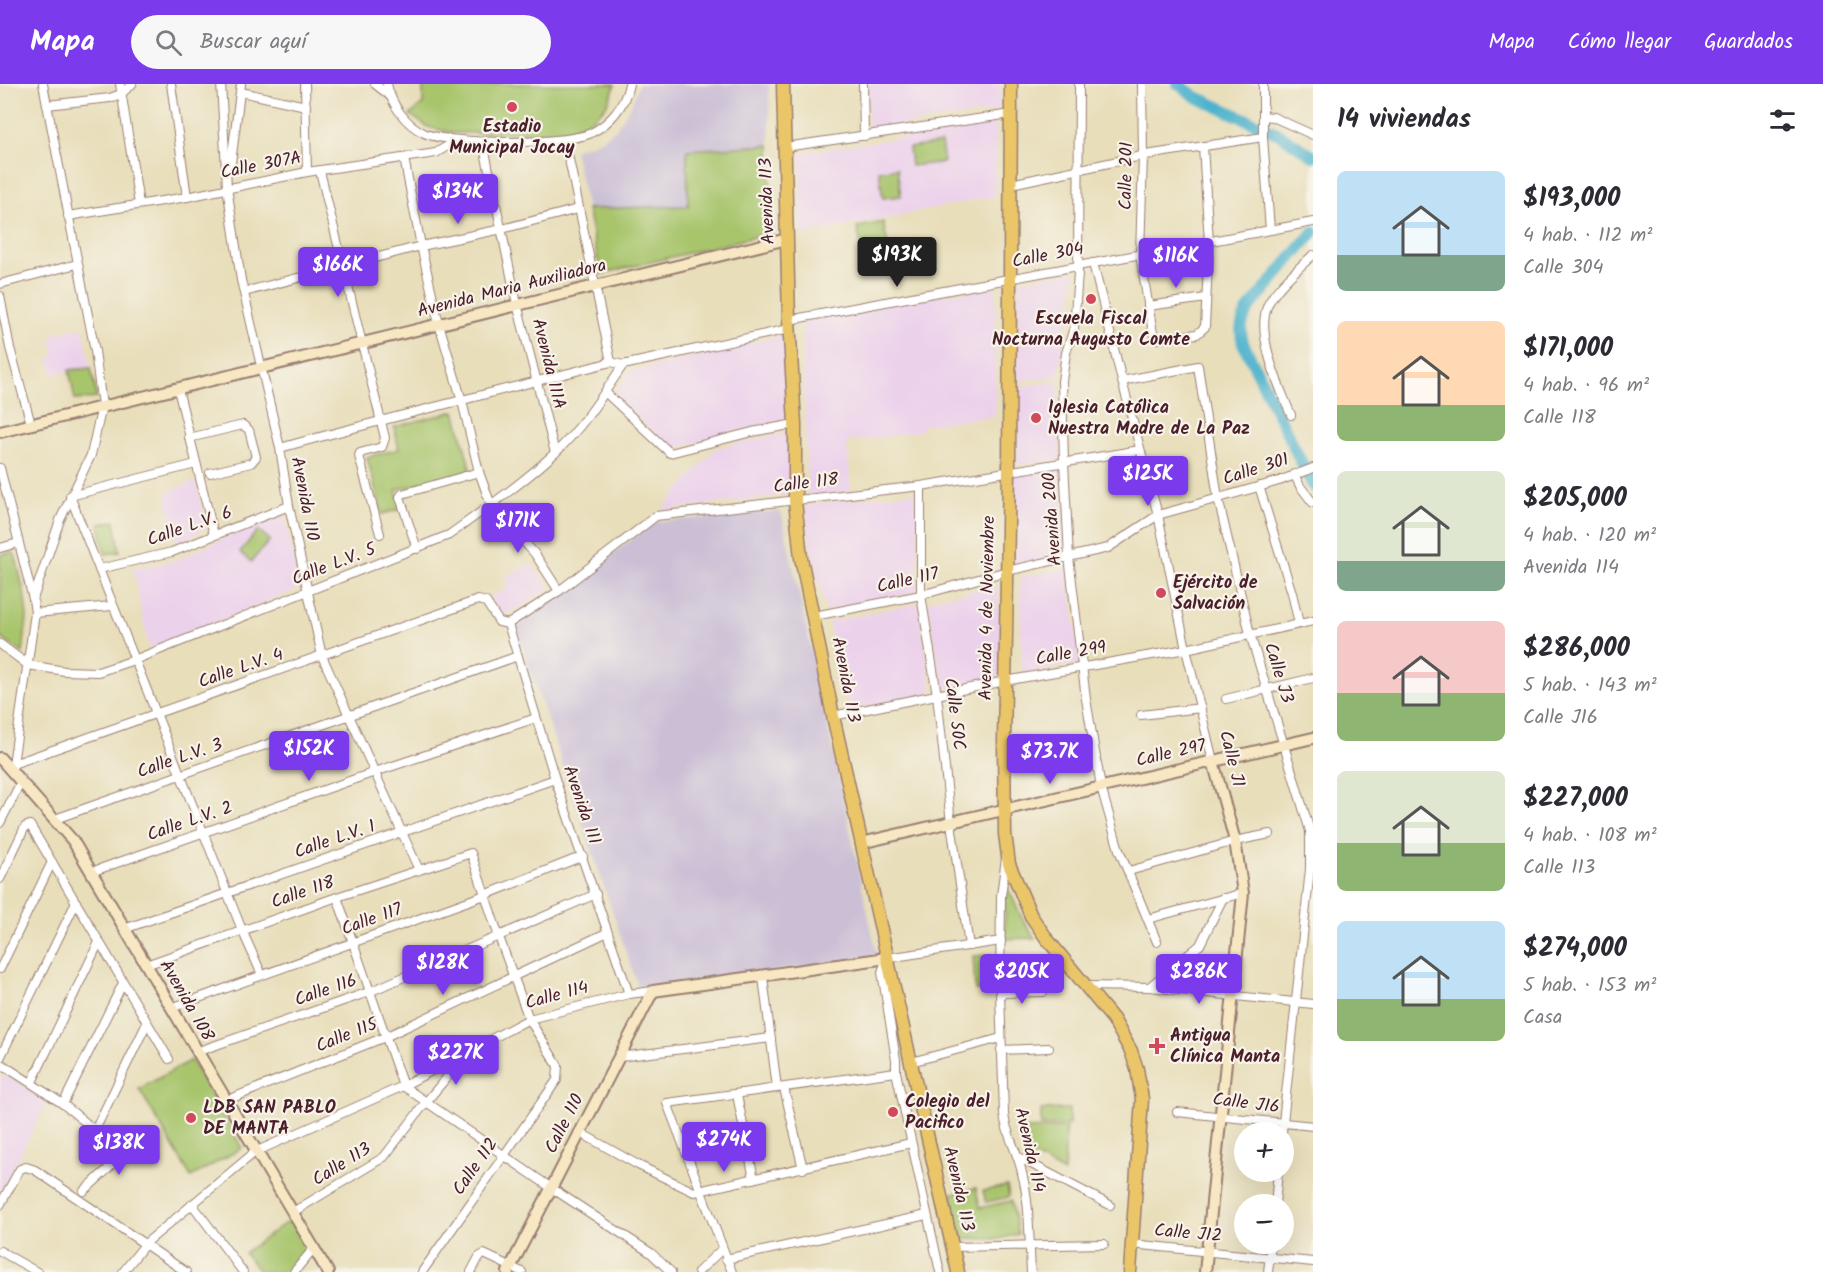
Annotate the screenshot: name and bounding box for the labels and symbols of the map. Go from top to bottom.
marker: Estadio Municipal Jocay [505,100,519,114]
place label: Estadio Municipal Jocay [449,113,575,163]
street label: Calle 201 [1112,142,1142,210]
street label: Calle 307A [218,144,304,188]
street label: Avenida 113 [752,157,784,245]
pin: $134K [416,174,500,225]
street label: Calle 304 [1010,235,1086,277]
pin: $193K [855,237,939,288]
pin: $116K [1134,238,1218,289]
pin: $166K [296,247,380,298]
street label: Avenida Maria Auxiliadora [414,251,610,327]
marker: Escuela Fiscal Nocturna Augusto Comte [1084,292,1098,306]
place label: Escuela Fiscal Nocturna Augusto Comte [992,305,1190,355]
street label: Avenida 111A [523,315,573,413]
place label: Iglesia Católica Nuestra Madre de La Paz [1048,394,1250,444]
marker: Iglesia Católica Nuestra Madre de La Paz [1029,411,1043,425]
street label: Calle 301 [1219,446,1293,494]
street label: Avenida 110 [282,454,326,544]
pin: $125K [1106,456,1190,507]
street label: Calle 118 [772,466,840,502]
street label: Avenida 200 [1035,471,1071,567]
street label: Calle L.V. 6 [143,499,237,555]
pin: $171K [476,503,560,554]
street label: Avenida 4 de Noviembre [972,515,1004,701]
street label: Calle L.V. 5 [288,535,382,594]
street label: Calle 117 [874,560,943,602]
place label: Ejército de Salvación [1173,569,1258,619]
marker: Ejército de Salvación [1154,586,1168,600]
street label: Calle 299 [1033,633,1109,674]
street label: Avenida 113 [822,635,868,725]
street label: Calle J3 [1255,639,1301,707]
street label: Calle L.V. 4 [194,641,288,697]
street label: Calle 50C [935,676,973,752]
street label: Calle J1 [1210,728,1252,790]
street label: Calle L.V. 3 [133,731,227,787]
pin: $152K [267,731,351,782]
street label: Calle 297 [1133,732,1209,776]
pin: $73.7K [1001,734,1099,785]
street label: Avenida 111 [554,761,608,849]
street label: Calle L.V. 2 [143,794,237,850]
street label: Calle L.V. 1 [290,813,380,867]
street label: Calle 118 [267,869,339,917]
street label: Calle 117 [337,895,407,944]
pin: $128K [401,945,485,996]
street label: Avenida 108 [151,954,221,1048]
pin: $205K [980,954,1064,1005]
pin: $286K [1157,954,1241,1005]
street label: Calle 116 [291,967,361,1015]
street label: Calle 114 [522,974,592,1018]
street label: Calle 115 [312,1010,383,1061]
place label: Antigua Clínica Manta [1170,1022,1280,1072]
pin: $227K [414,1035,498,1086]
marker: Antigua Clínica Manta [1148,1037,1166,1055]
street label: Calle J16 [1211,1085,1281,1123]
place label: Colegio del Pacifico [905,1088,990,1138]
street label: Calle 110 [538,1089,592,1159]
place label: LDB SAN PABLO DE MANTA [203,1094,336,1144]
marker: Colegio del Pacifico [886,1105,900,1119]
street label: Avenida 114 [1005,1105,1053,1195]
marker: LDB SAN PABLO DE MANTA [184,1111,198,1125]
pin: $274K [682,1122,766,1173]
pin: $138K [77,1125,161,1176]
street label: Calle 112 [445,1132,507,1202]
street label: Calle 113 [307,1135,377,1195]
street label: Avenida 113 [934,1143,982,1235]
street label: Calle J12 [1153,1217,1223,1251]

